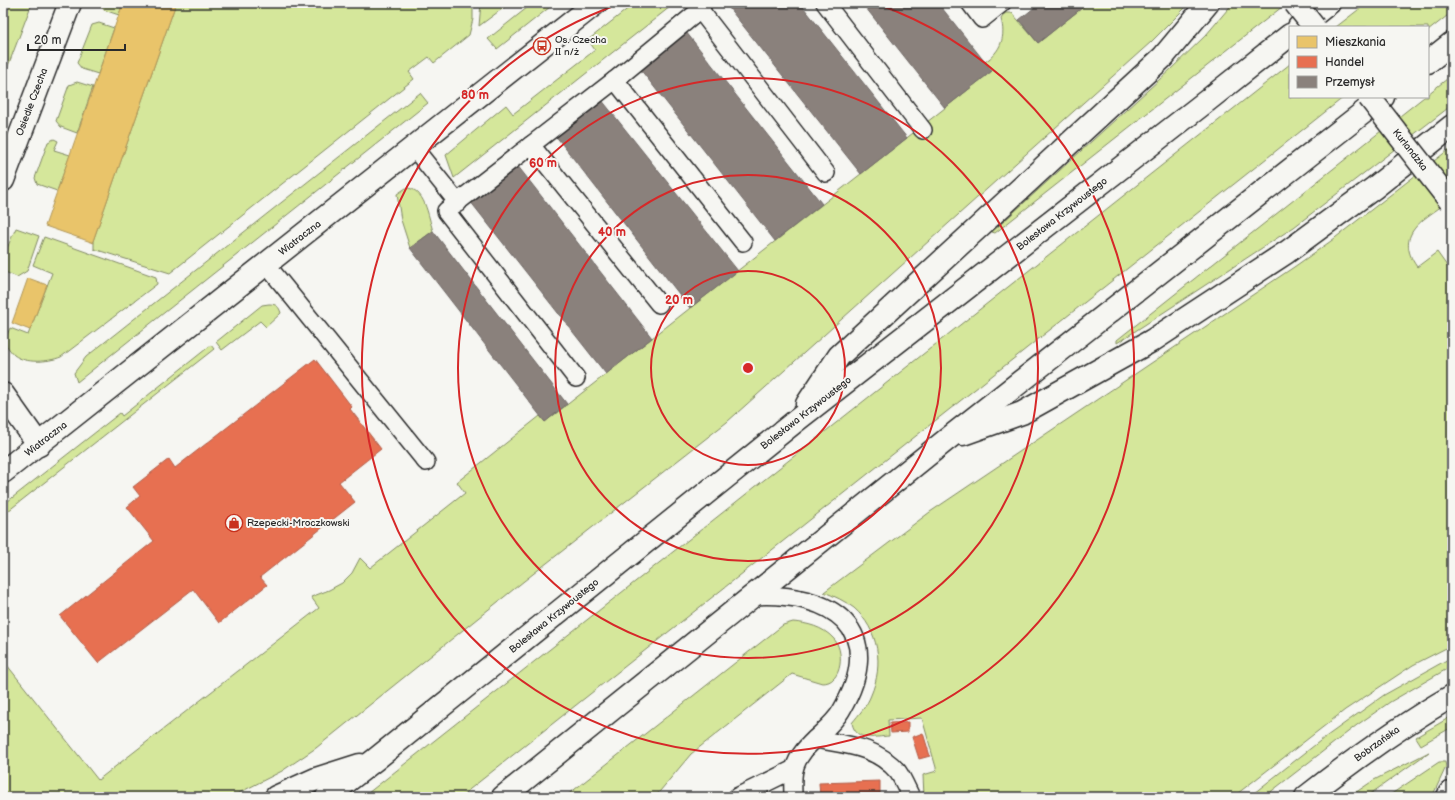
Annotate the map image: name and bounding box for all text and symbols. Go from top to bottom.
scale bar [28,26,125,52]
legend [1289,26,1429,98]
text: 20 m [34,33,61,48]
place label: Os. Czecha II n/ż [555,34,607,58]
text: Mieszkania [1325,35,1386,50]
bus stop icon: Os. Czecha II n/ż [532,36,552,56]
text: Handel [1325,55,1364,70]
street label: Osiedle Czecha [14,66,51,138]
text: Przemysł [1325,75,1375,90]
text: 80 m [461,88,489,103]
street label: Kurlandzka [1390,127,1430,174]
text: 60 m [529,156,557,171]
street label: Bolesława Krzywoustego [1014,175,1110,253]
street label: Wiatraczna [277,218,324,258]
text: 40 m [598,225,626,240]
text: 20 m [665,293,693,308]
centre of rings [741,361,755,375]
street label: Bolesława Krzywoustego [758,374,854,452]
street label: Wiatraczna [23,419,70,459]
shop icon: Rzepecki-Mroczkowski [224,513,244,533]
place label: Rzepecki-Mroczkowski [247,517,350,529]
street label: Bolesława Krzywoustego [507,576,601,656]
street label: Bobrzańska [1352,723,1402,764]

